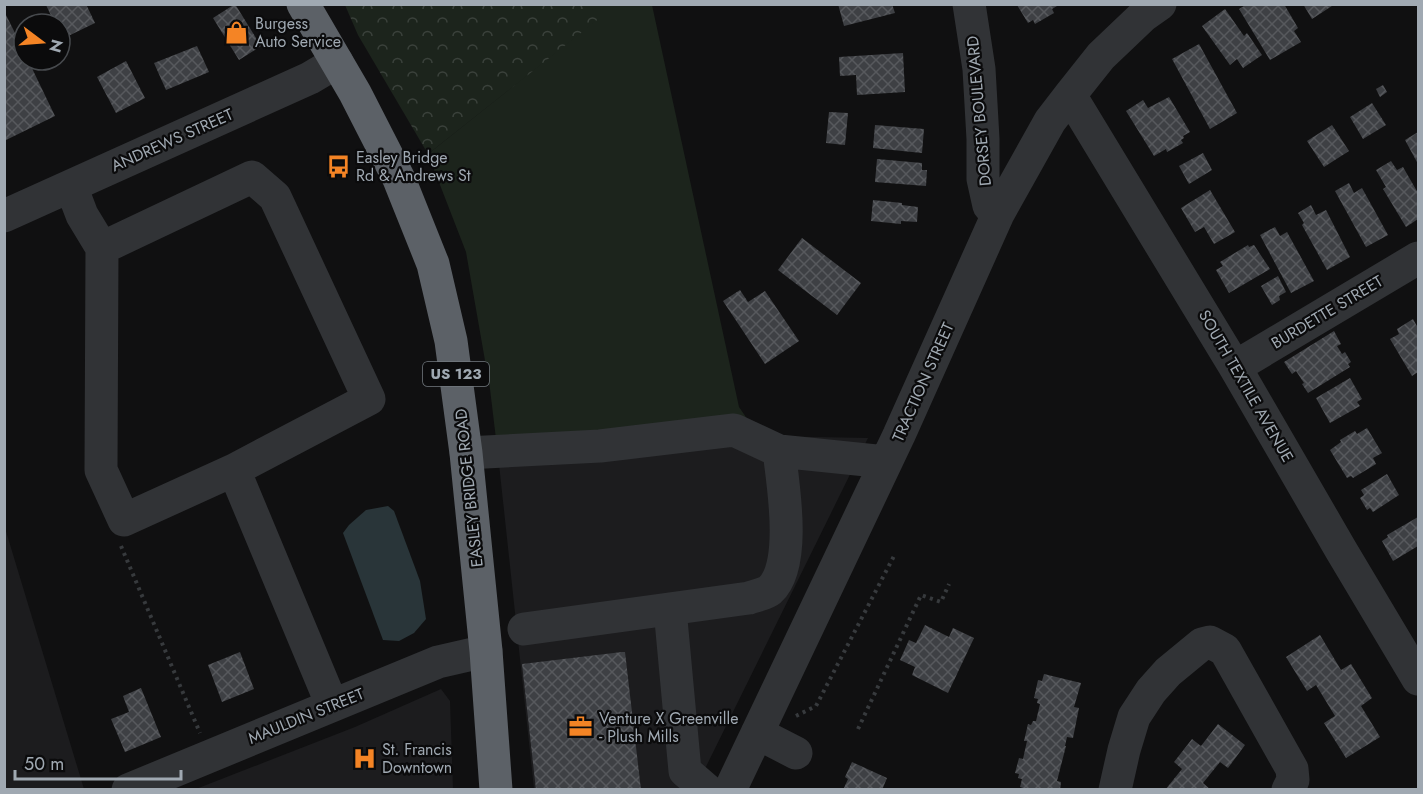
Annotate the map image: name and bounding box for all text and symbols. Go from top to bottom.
north arrow [12,12,72,72]
place label: Burgess Auto Service [255,12,341,53]
shop icon: Burgess Auto Service [224,19,250,45]
street label: DORSEY BOULEVARD [961,35,997,187]
text: N [43,37,69,55]
street label: ANDREWS STREET [107,103,237,177]
place label: Easley Bridge Rd & Andrews St [356,146,471,187]
bus stop icon: Easley Bridge Rd & Andrews St [325,153,351,179]
street label: BURDETTE STREET [1267,269,1388,355]
street label: SOUTH TEXTILE AVENUE [1193,306,1299,466]
street label: TRACTION STREET [886,318,960,445]
road number: US 123 [423,362,489,386]
street label: EASLEY BRIDGE ROAD [449,408,489,568]
street label: MAULDIN STREET [245,682,368,750]
place label: Venture X Greenville - Plush Mills [599,707,738,748]
office icon: Venture X Greenville - Plush Mills [568,714,594,740]
place label: St. Francis Downtown [382,738,452,779]
scale bar [15,743,182,781]
hospital icon: St. Francis Downtown [351,745,377,771]
text: 50 m [24,751,64,777]

